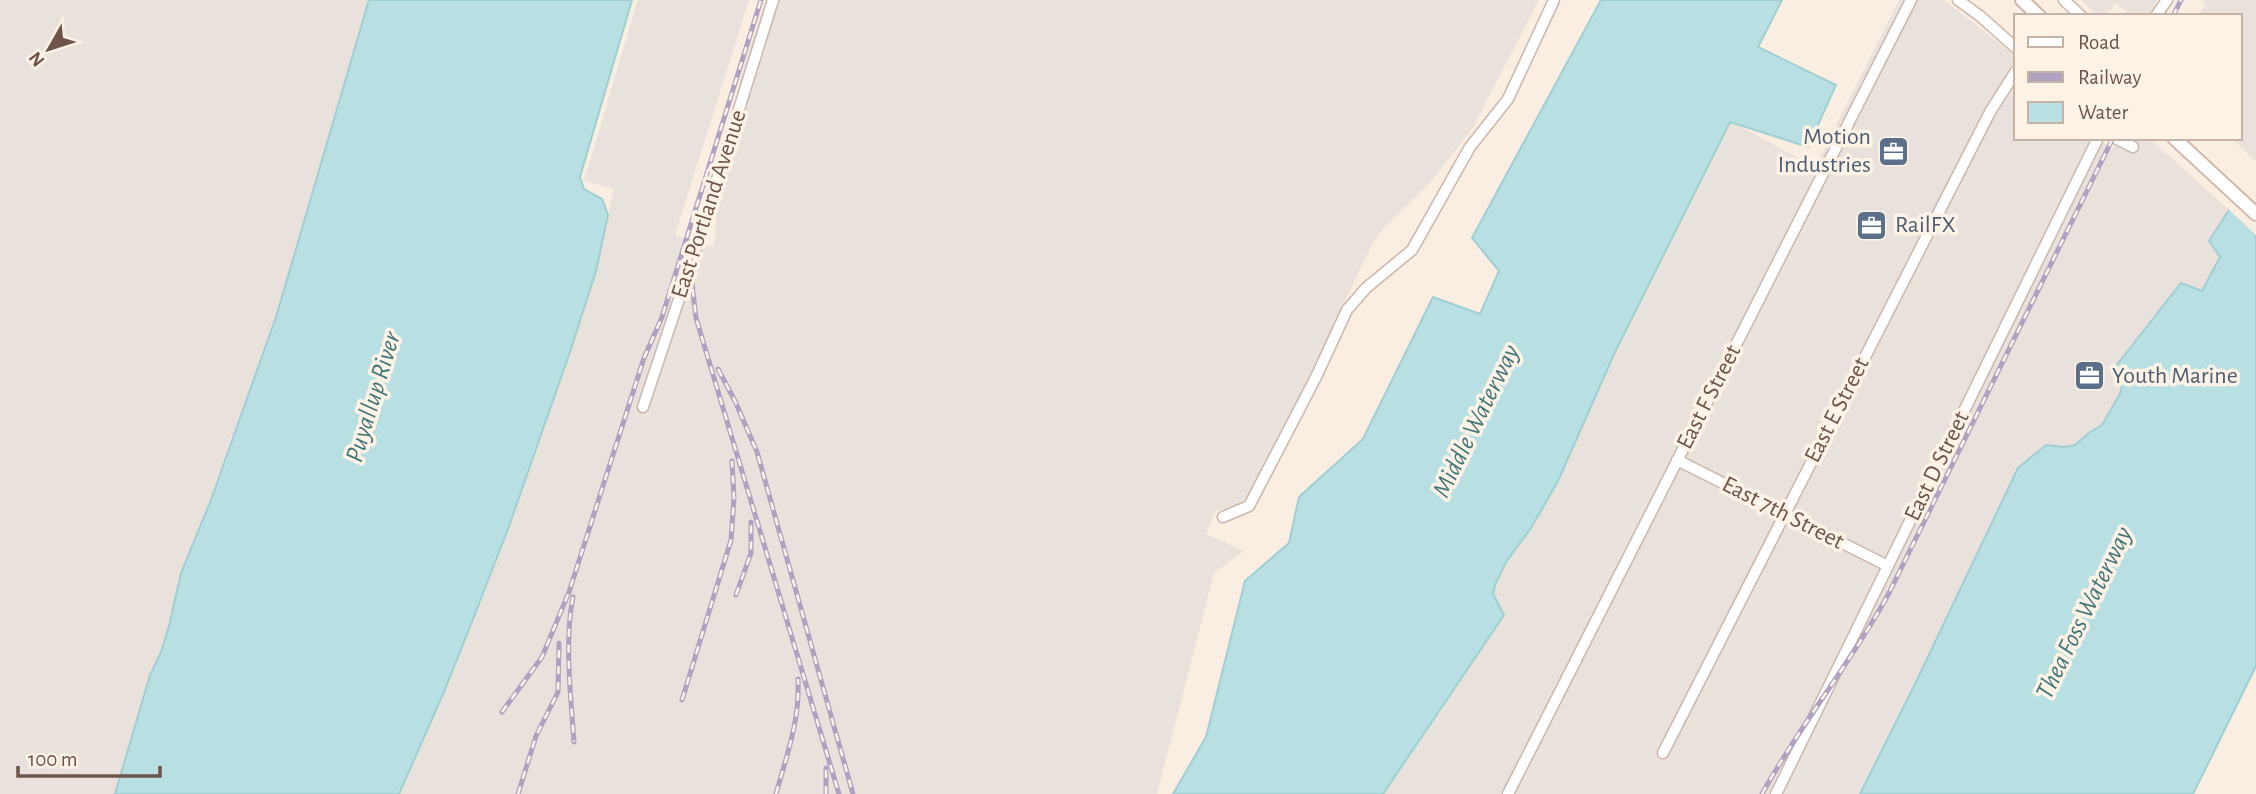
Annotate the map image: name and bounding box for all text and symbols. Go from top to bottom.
north arrow [14,14,84,84]
legend [2014,14,2242,140]
text: Road [2078,32,2120,53]
text: N [25,48,48,70]
text: Railway [2078,67,2141,88]
text: Water [2078,102,2128,123]
street label: East Portland Avenue [667,107,751,301]
place label: Motion Industries [1778,125,1871,177]
office icon: Motion Industries [1877,134,1911,168]
office icon: RailFX [1855,208,1889,242]
place label: RailFX [1895,213,1956,237]
water label: Puyallup River [341,327,406,465]
water label: Middle Waterway [1428,340,1524,501]
street label: East F Street [1673,341,1746,453]
street label: East E Street [1800,353,1874,467]
office icon: Youth Marine [2072,359,2106,393]
place label: Youth Marine [2112,364,2238,388]
street label: East D Street [1900,407,1974,525]
street label: East 7th Street [1718,472,1848,554]
water label: Thea Foss Waterway [2031,522,2137,703]
scale bar [18,734,159,778]
text: 100 m [28,749,78,770]

